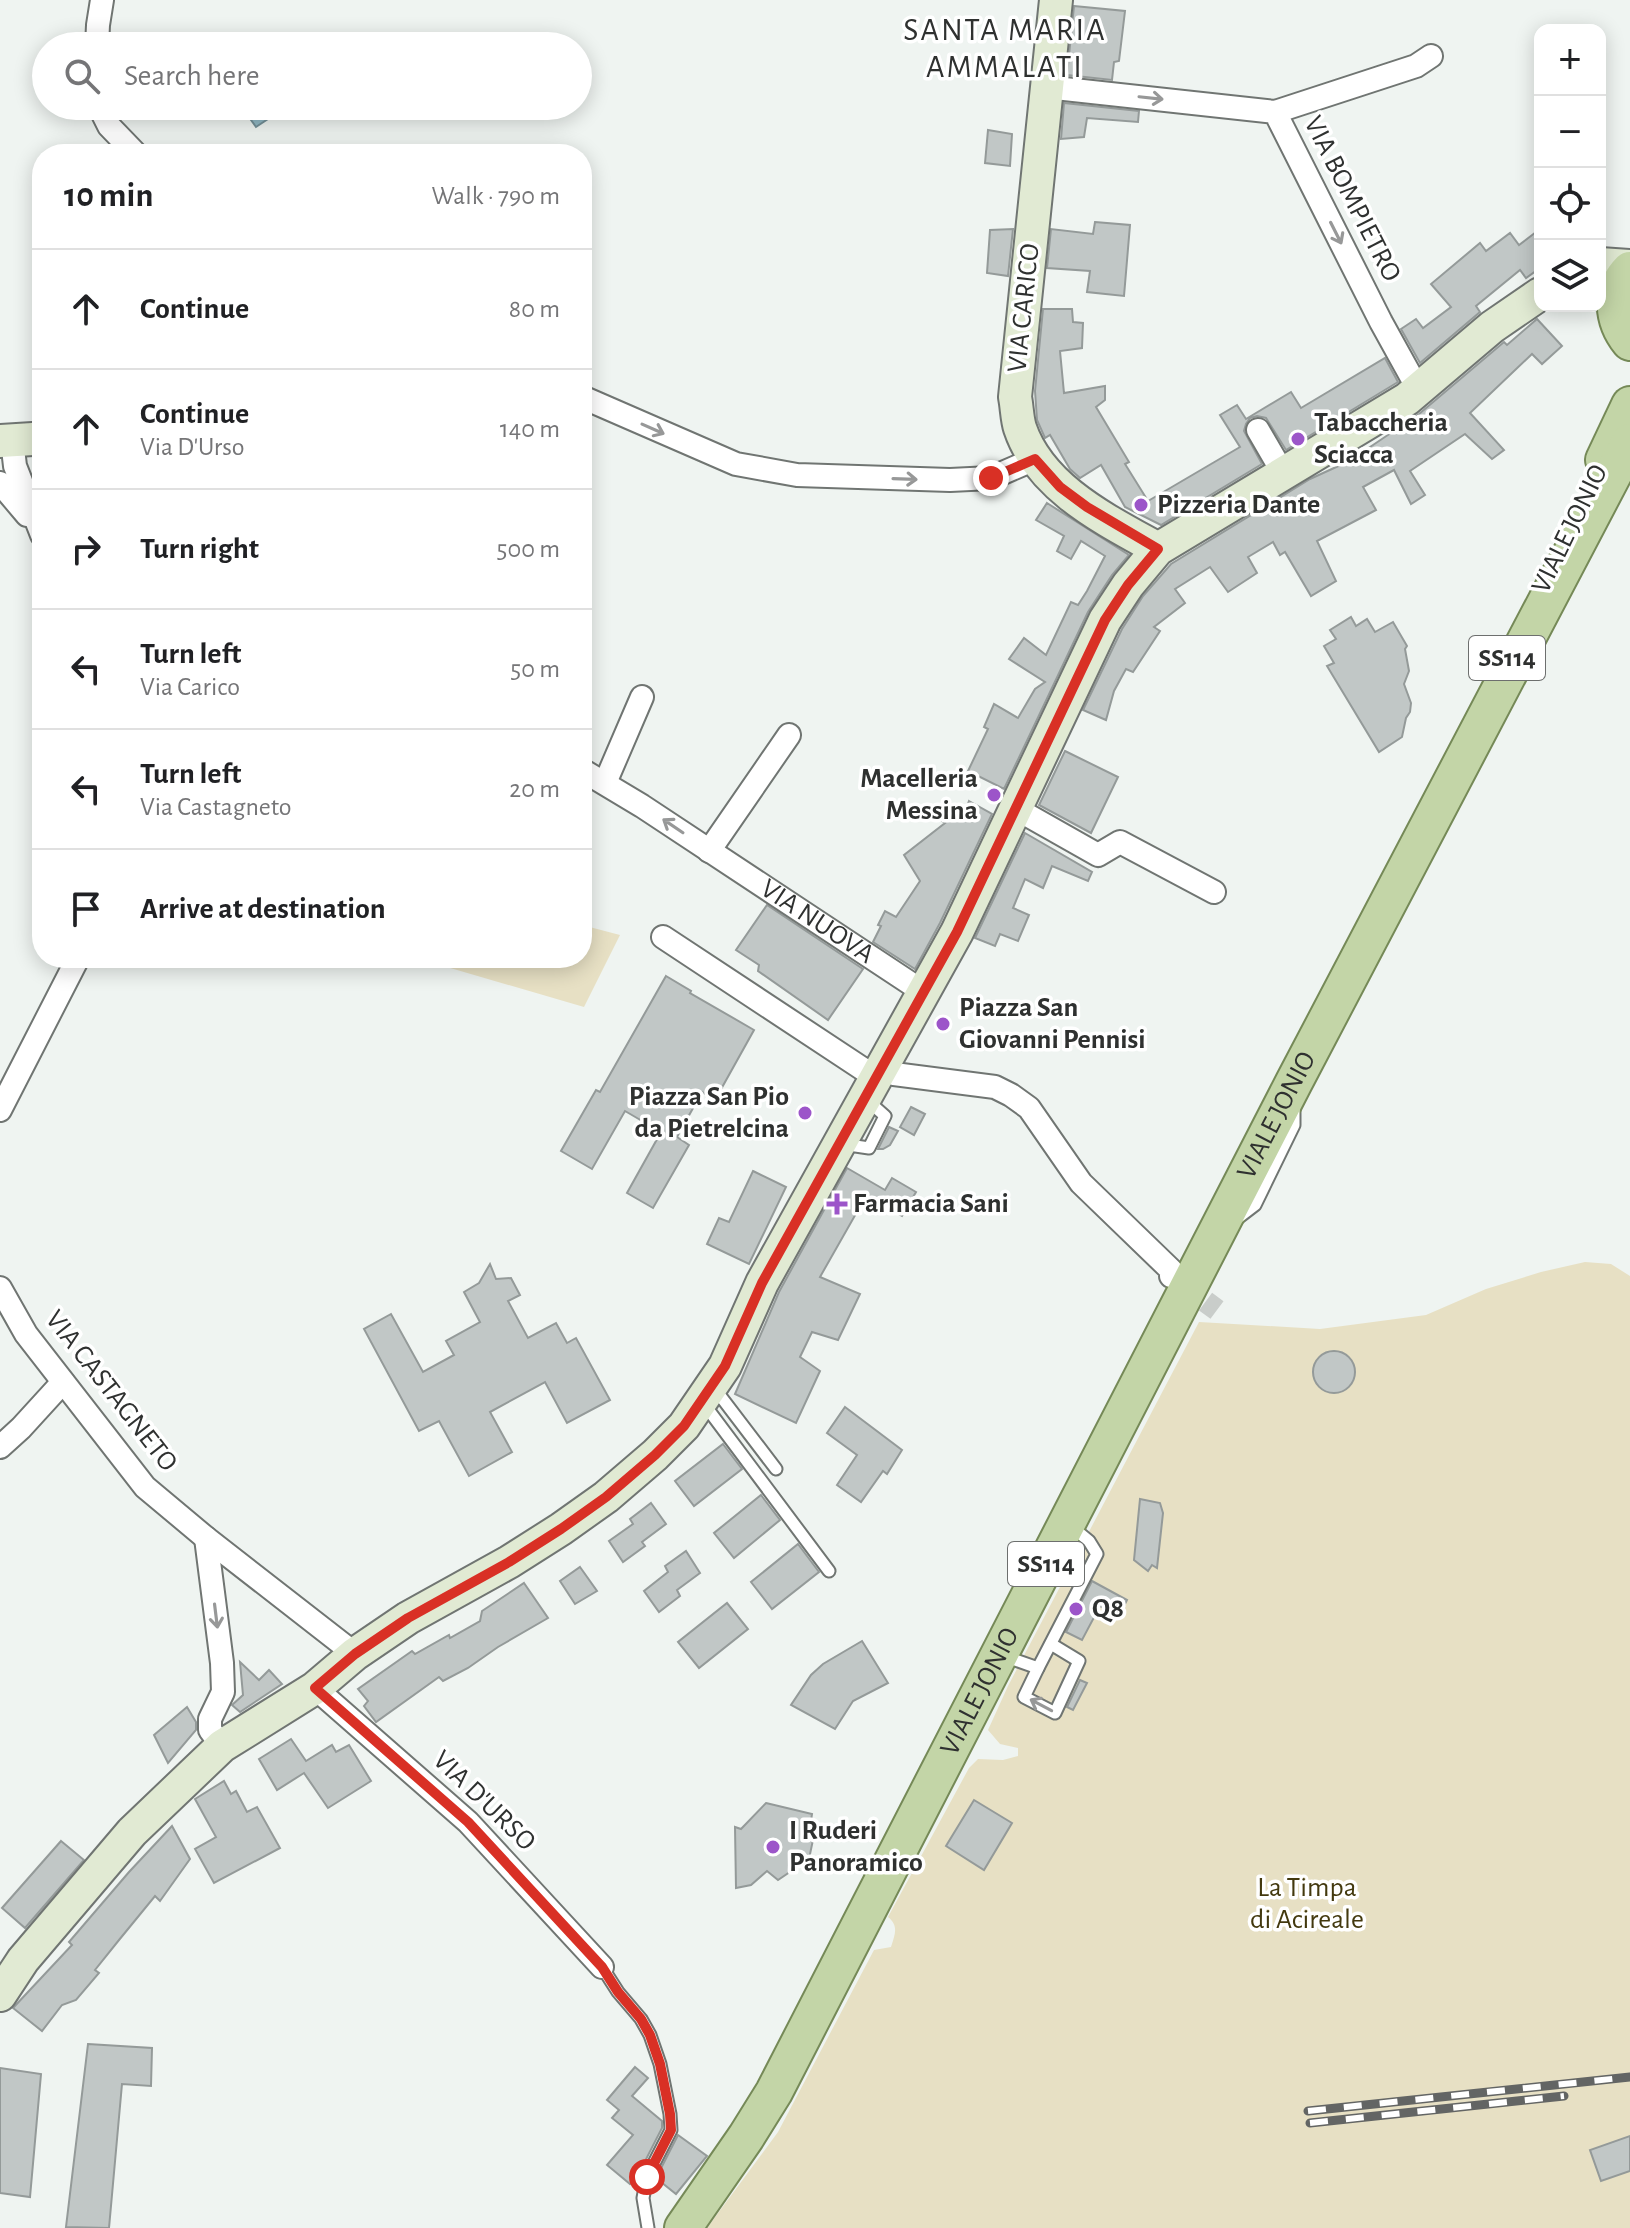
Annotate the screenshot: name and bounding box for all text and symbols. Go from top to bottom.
district label: SANTA MARIA AMMALATI [903,14,1107,83]
map controls [1534,24,1606,312]
button: + [1534,24,1606,96]
search box [32,32,592,120]
icon: search [60,54,104,98]
text: Search here [124,61,260,91]
one-way arrow [1137,91,1164,106]
button: − [1534,96,1606,168]
street label: VIA BOMPIETRO [1298,112,1406,286]
button: locate [1534,168,1606,240]
text: 10 min [64,179,153,213]
text: Walk · 790 m [431,183,560,209]
one-way arrow [1329,220,1344,244]
button: layers [1534,240,1606,312]
street label: VIA CARICO [1003,242,1045,374]
icon: ahead [64,287,108,331]
text: Continue [140,294,249,324]
text: 80 m [509,296,560,322]
text: Continue [140,399,249,429]
icon: ahead [64,407,108,451]
place label: Tabaccheria Sciacca [1314,409,1448,469]
text: 140 m [500,416,560,442]
one-way arrow [641,422,665,437]
marker: Tabaccheria Sciacca [1289,430,1307,448]
text: Via D'Urso [140,434,245,460]
route end [973,460,1009,496]
street label: VIALE JONIO [1527,460,1613,598]
one-way arrow [891,471,918,486]
place label: Pizzeria Dante [1157,491,1320,519]
marker: Pizzeria Dante [1132,496,1150,514]
icon: right [64,527,108,571]
text: Turn right [140,534,259,564]
text: 500 m [497,536,560,562]
road number: SS114 [1469,636,1545,680]
text: Turn left [140,639,241,669]
icon: left [64,647,108,691]
text: 50 m [510,656,560,682]
text: Via Carico [140,674,240,700]
text: Turn left [140,759,241,789]
place label: Macelleria Messina [860,765,978,825]
icon: left [64,767,108,811]
text: 20 m [509,776,560,802]
marker: Macelleria Messina [985,786,1003,804]
text: Via Castagneto [140,794,291,820]
one-way arrow [662,818,684,835]
street label: VIA NUOVA [755,874,879,969]
icon: arrive [64,887,108,931]
text: Arrive at destination [140,894,386,924]
place label: Piazza San Giovanni Pennisi [959,994,1146,1054]
marker: Piazza San Giovanni Pennisi [934,1015,952,1033]
street label: VIALE JONIO [1232,1047,1321,1184]
place label: Piazza San Pio da Pietrelcina [629,1083,789,1143]
marker: Piazza San Pio da Pietrelcina [796,1104,814,1122]
place label: Farmacia Sani [853,1190,1009,1218]
marker: Farmacia Sani [828,1195,846,1213]
street label: VIA CASTAGNETO [40,1305,182,1477]
road number: SS114 [1008,1542,1084,1586]
place label: Q8 [1092,1595,1124,1623]
marker: Q8 [1067,1600,1085,1618]
one-way arrow [209,1603,224,1628]
street label: VIALE JONIO [936,1623,1024,1760]
one-way arrow [1029,1697,1053,1713]
street label: VIA D'URSO [427,1746,541,1856]
place label: I Ruderi Panoramico [789,1817,923,1877]
marker: I Ruderi Panoramico [764,1838,782,1856]
park label: La Timpa di Acireale [1250,1874,1364,1934]
route start [629,2159,665,2195]

